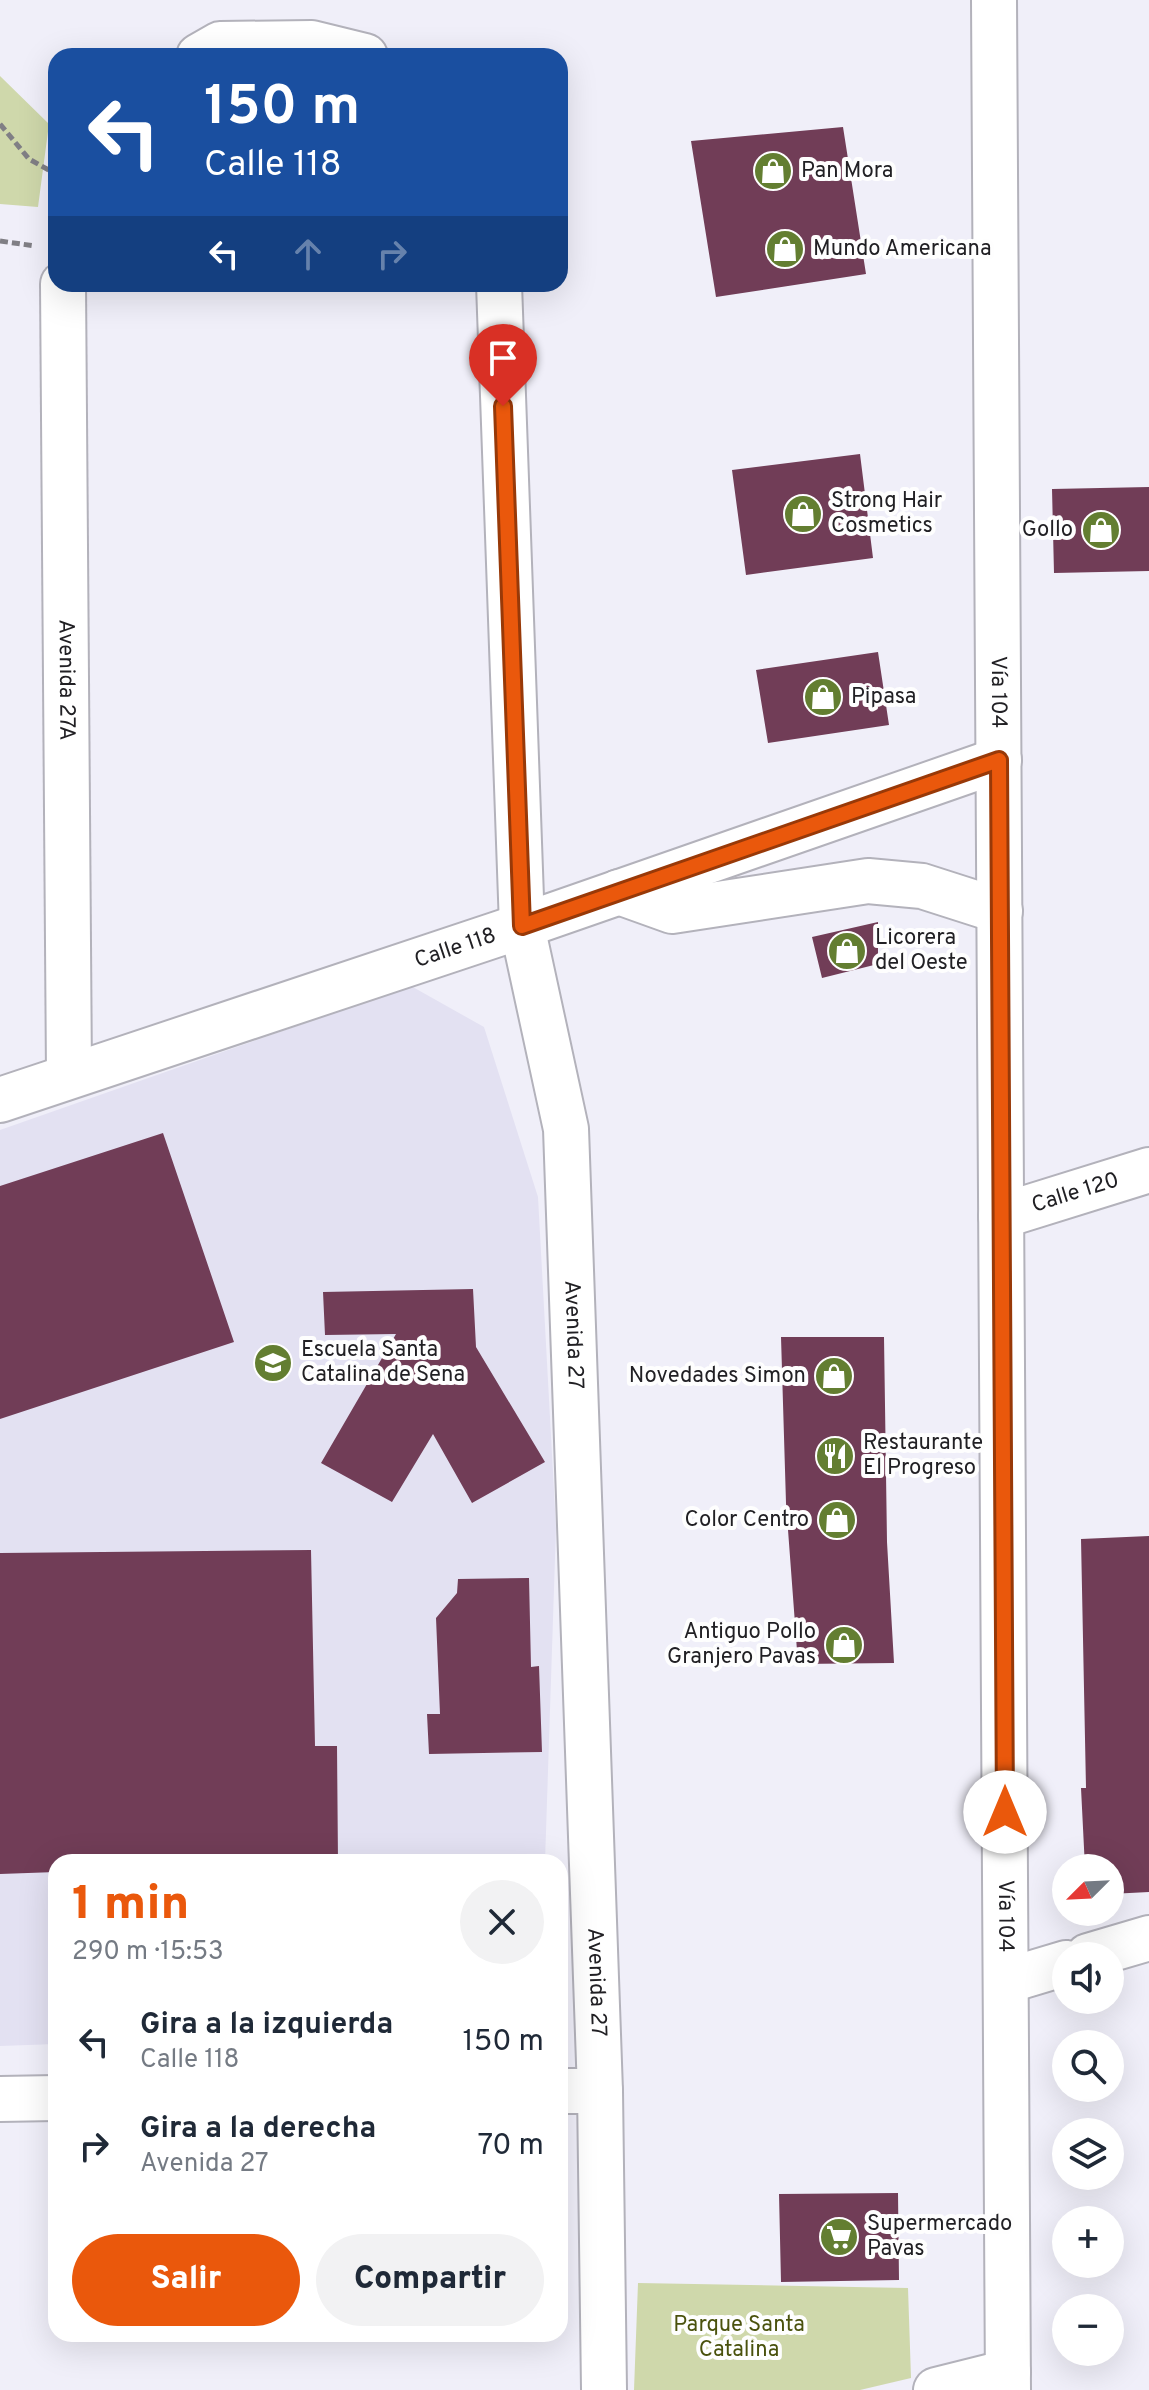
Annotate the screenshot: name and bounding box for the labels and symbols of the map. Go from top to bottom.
shop icon: Pan Mora [752,150,794,192]
place label: Pan Mora [801,158,893,185]
shop icon: Mundo Americana [764,228,806,270]
place label: Mundo Americana [813,236,992,263]
pin [469,324,537,406]
place label: Strong Hair Cosmetics [831,488,943,540]
shop icon: Strong Hair Cosmetics [782,493,824,535]
shop icon: Gollo [1080,509,1122,551]
place label: Gollo [1022,517,1073,544]
street label: Avenida 27A [52,619,80,741]
street label: Vía 104 [984,656,1012,728]
shop icon: Pipasa [802,676,844,718]
place label: Pipasa [851,684,916,711]
street label: Calle 118 [411,922,500,974]
place label: Licorera del Oeste [875,925,968,977]
shop icon: Licorera del Oeste [826,930,868,972]
street label: Calle 120 [1028,1167,1123,1219]
street label: Avenida 27 [558,1280,589,1390]
place label: Escuela Santa Catalina de Sena [301,1337,465,1389]
school or university icon: Escuela Santa Catalina de Sena [252,1342,294,1384]
shop icon: Novedades Simon [813,1355,855,1397]
place label: Novedades Simon [629,1363,806,1390]
place label: Restaurante El Progreso [863,1430,983,1482]
restaurant icon: Restaurante El Progreso [814,1435,856,1477]
shop icon: Color Centro [816,1499,858,1541]
place label: Color Centro [685,1507,809,1534]
place label: Antiguo Pollo Granjero Pavas [667,1619,816,1671]
shop icon: Antiguo Pollo Granjero Pavas [823,1624,865,1666]
position arrow [963,1770,1047,1854]
north arrow [1052,1854,1124,1926]
street label: Vía 104 [992,1880,1019,1952]
street label: Avenida 27 [581,1927,612,2037]
place label: Supermercado Pavas [867,2211,1012,2263]
supermarket icon: Supermercado Pavas [818,2216,860,2258]
park label: Parque Santa Catalina [673,2312,805,2364]

